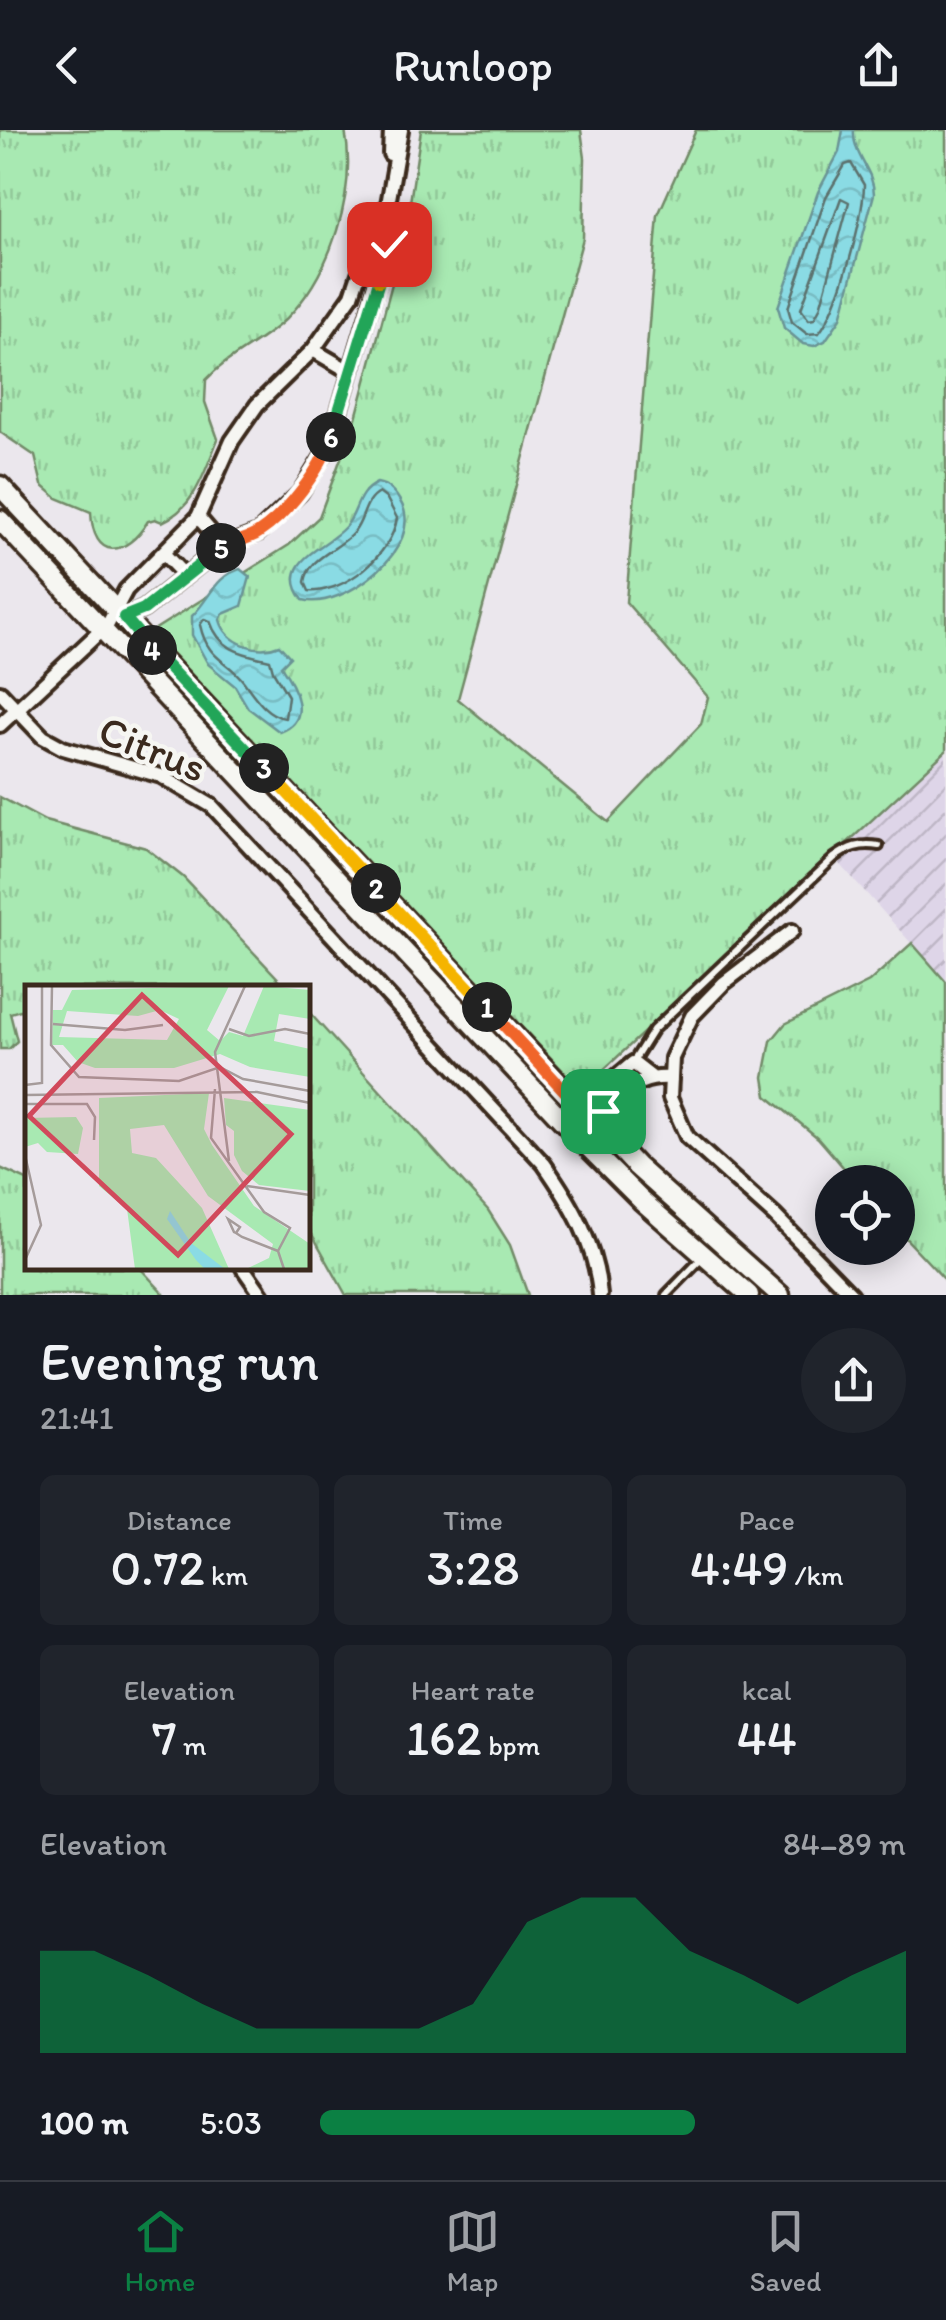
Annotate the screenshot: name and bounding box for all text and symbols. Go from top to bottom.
icon: back [40,38,95,93]
text: Runloop [393,38,553,92]
icon: share [851,38,906,93]
pin [347,202,432,287]
icon: check [362,217,417,272]
pin: 6 [306,412,356,462]
text: 6 [324,420,338,454]
pin: 5 [196,523,246,573]
text: 5 [214,531,228,565]
pin: 4 [127,625,177,675]
text: 4 [144,633,160,667]
street label: Citrus [92,704,214,793]
pin: 3 [239,743,289,793]
text: 3 [256,751,272,785]
pin: 2 [351,863,401,913]
text: 2 [369,871,383,905]
pin: 1 [462,982,512,1032]
inset map [25,985,310,1270]
text: 1 [481,990,494,1024]
pin [561,1069,646,1154]
icon: arrive [576,1084,631,1139]
map controls [815,1165,915,1265]
button: locate [815,1165,915,1265]
text: Evening run [40,1328,319,1394]
button: share [801,1328,906,1433]
text: 21:41 [40,1399,114,1437]
text: Distance [127,1503,232,1537]
text: Time [443,1503,503,1537]
text: Pace [739,1503,795,1537]
text: 0.72 [111,1537,205,1598]
text: 3:28 [426,1537,520,1598]
text: 4:49 [690,1537,788,1598]
text: km [205,1558,248,1592]
text: /km [788,1558,843,1592]
text: Elevation [124,1673,235,1707]
text: Heart rate [411,1673,535,1707]
text: kcal [742,1673,792,1707]
text: 7 [152,1707,177,1768]
text: 162 [406,1707,482,1768]
text: 44 [737,1707,797,1768]
text: m [177,1728,207,1762]
text: bpm [482,1728,540,1762]
text: Elevation [40,1825,167,1863]
text: 84–89 m [783,1825,906,1863]
text: 100 m [40,2104,128,2142]
text: 5:03 [200,2104,262,2142]
tab: Home [125,2204,195,2298]
tab: Map [445,2204,500,2298]
tab: Saved [750,2204,821,2298]

